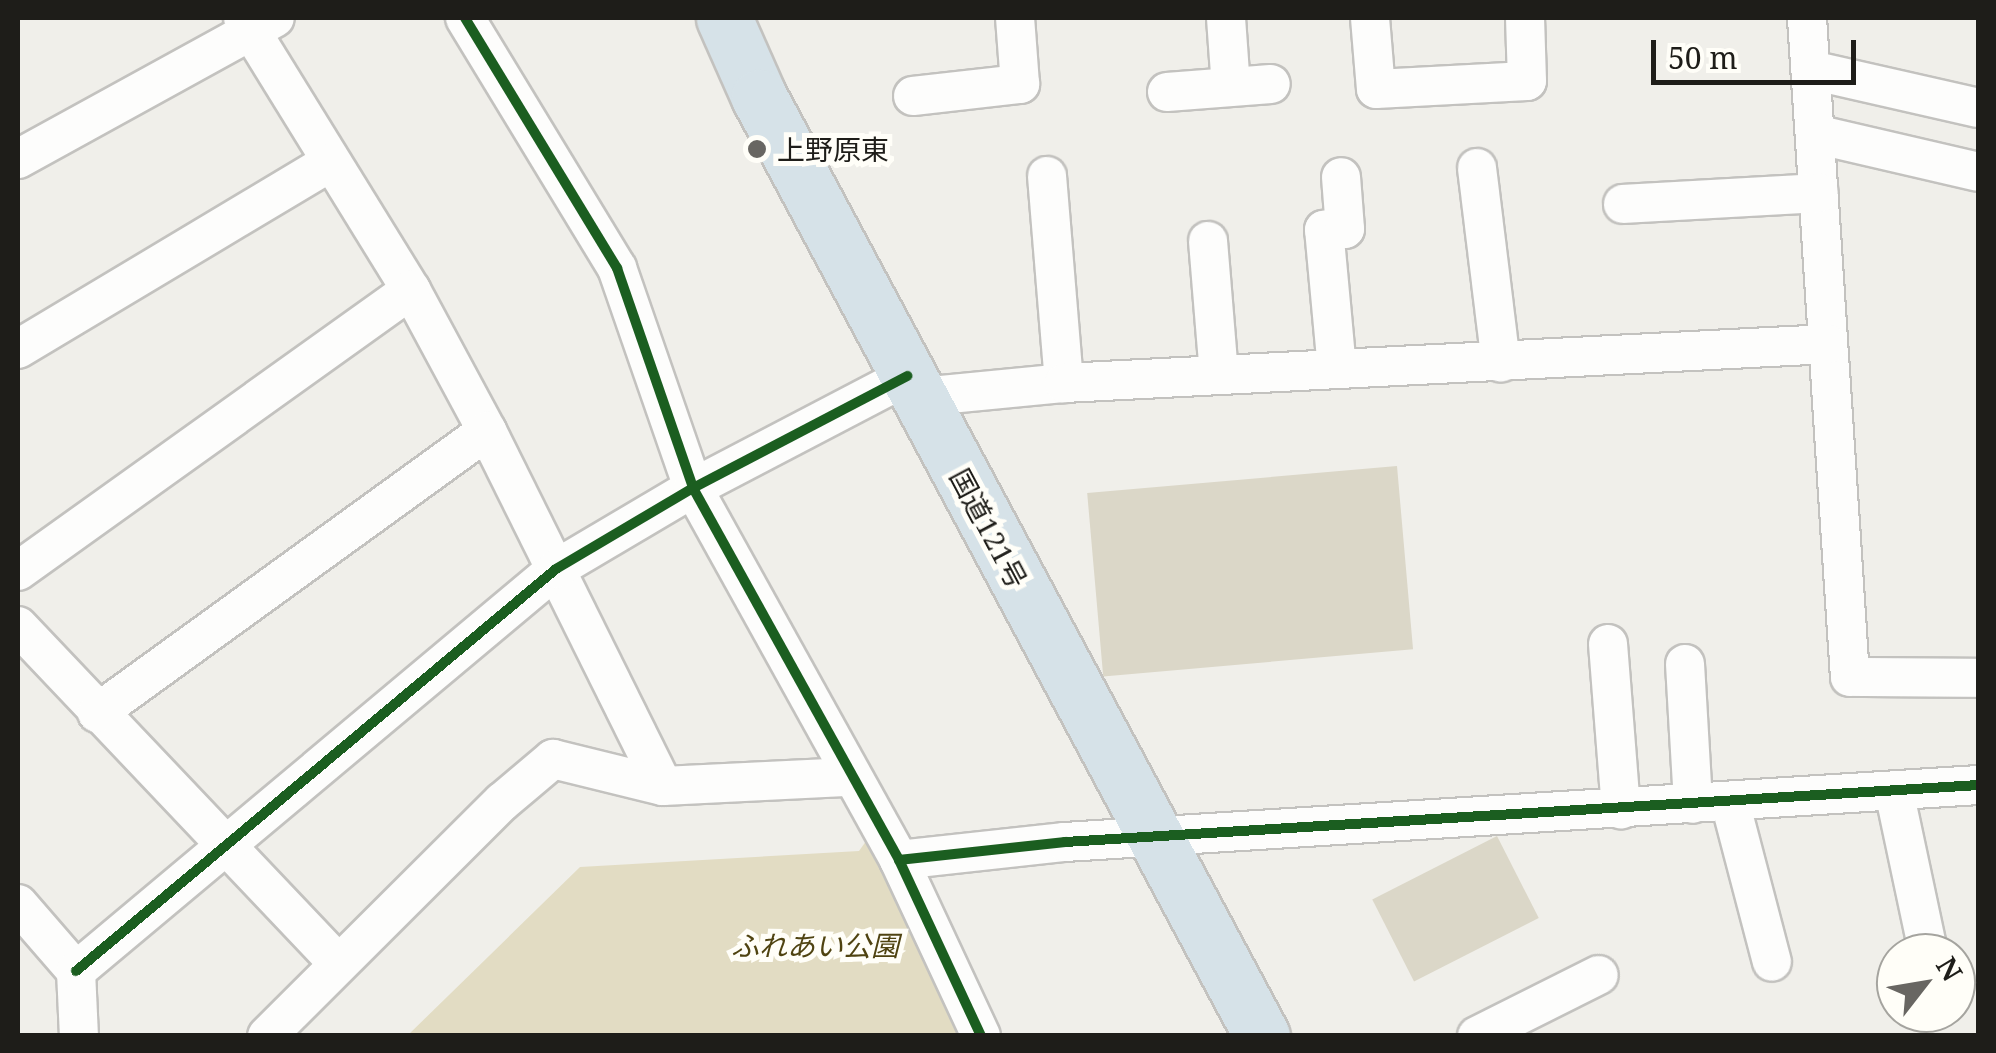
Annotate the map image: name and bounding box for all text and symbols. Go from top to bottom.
scale bar [1656,20,1861,82]
text: 50 m [1668,37,1738,78]
place label: 上野原東 [777,132,889,166]
marker: 上野原東 [746,138,768,160]
street label: 国道121号 [943,462,1035,594]
park label: ふれあい公園 [731,928,899,962]
north arrow [1876,933,1976,1033]
text: N [1928,949,1972,988]

